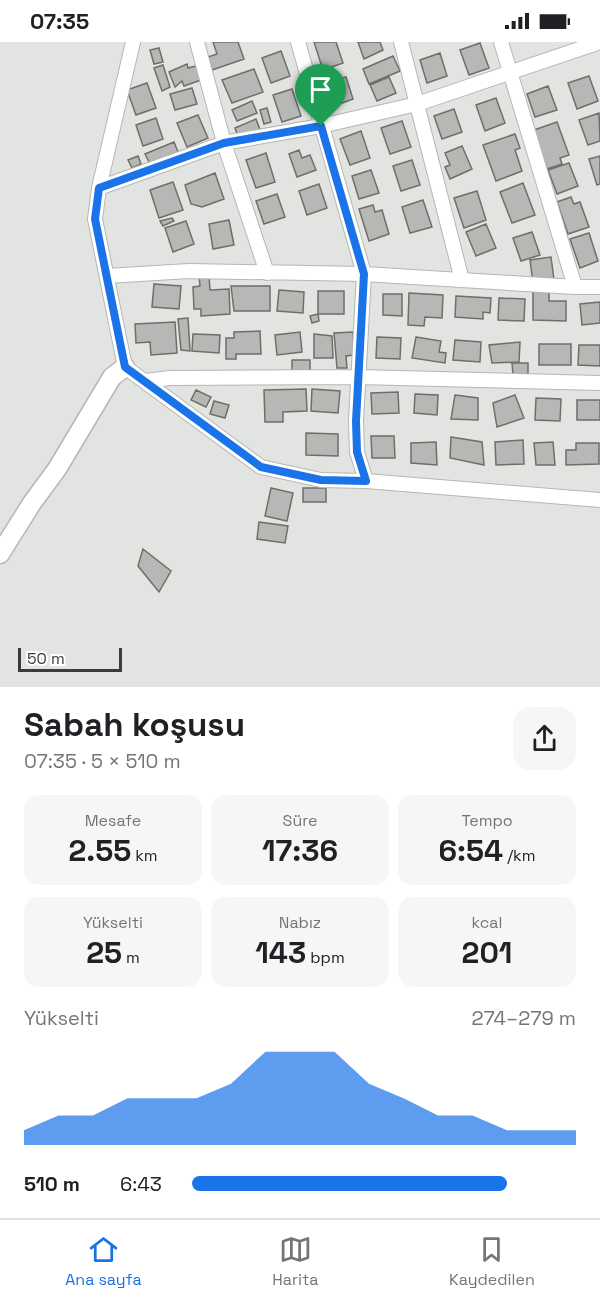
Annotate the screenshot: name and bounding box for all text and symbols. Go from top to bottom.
text: 07:35 [30,7,89,35]
pin [295,64,346,126]
icon: arrive [304,73,337,106]
scale bar [18,645,122,672]
text: 50 m [27,648,65,669]
text: Sabah koşusu [24,704,245,746]
button: share [513,707,576,770]
text: 07:35 · 5 × 510 m [24,748,181,774]
text: Mesafe [85,810,141,831]
text: Süre [283,810,317,831]
text: Tempo [461,810,513,831]
text: 2.55 [68,831,131,870]
text: 17:36 [262,831,338,870]
text: 6:54 [439,831,503,870]
text: km [131,845,158,866]
text: /km [503,845,535,866]
text: Yükselti [83,912,143,933]
text: Nabız [279,912,321,933]
text: kcal [472,912,502,933]
text: 25 [86,933,122,972]
text: 143 [255,933,306,972]
text: 201 [462,933,512,972]
text: m [122,947,140,968]
text: bpm [306,947,345,968]
text: Yükselti [24,1005,99,1031]
text: 274–279 m [472,1005,576,1031]
text: 510 m [24,1171,80,1197]
text: 6:43 [120,1171,162,1197]
tab: Ana sayfa [65,1233,142,1290]
tab: Harita [272,1233,318,1290]
tab: Kaydedilen [449,1233,535,1290]

